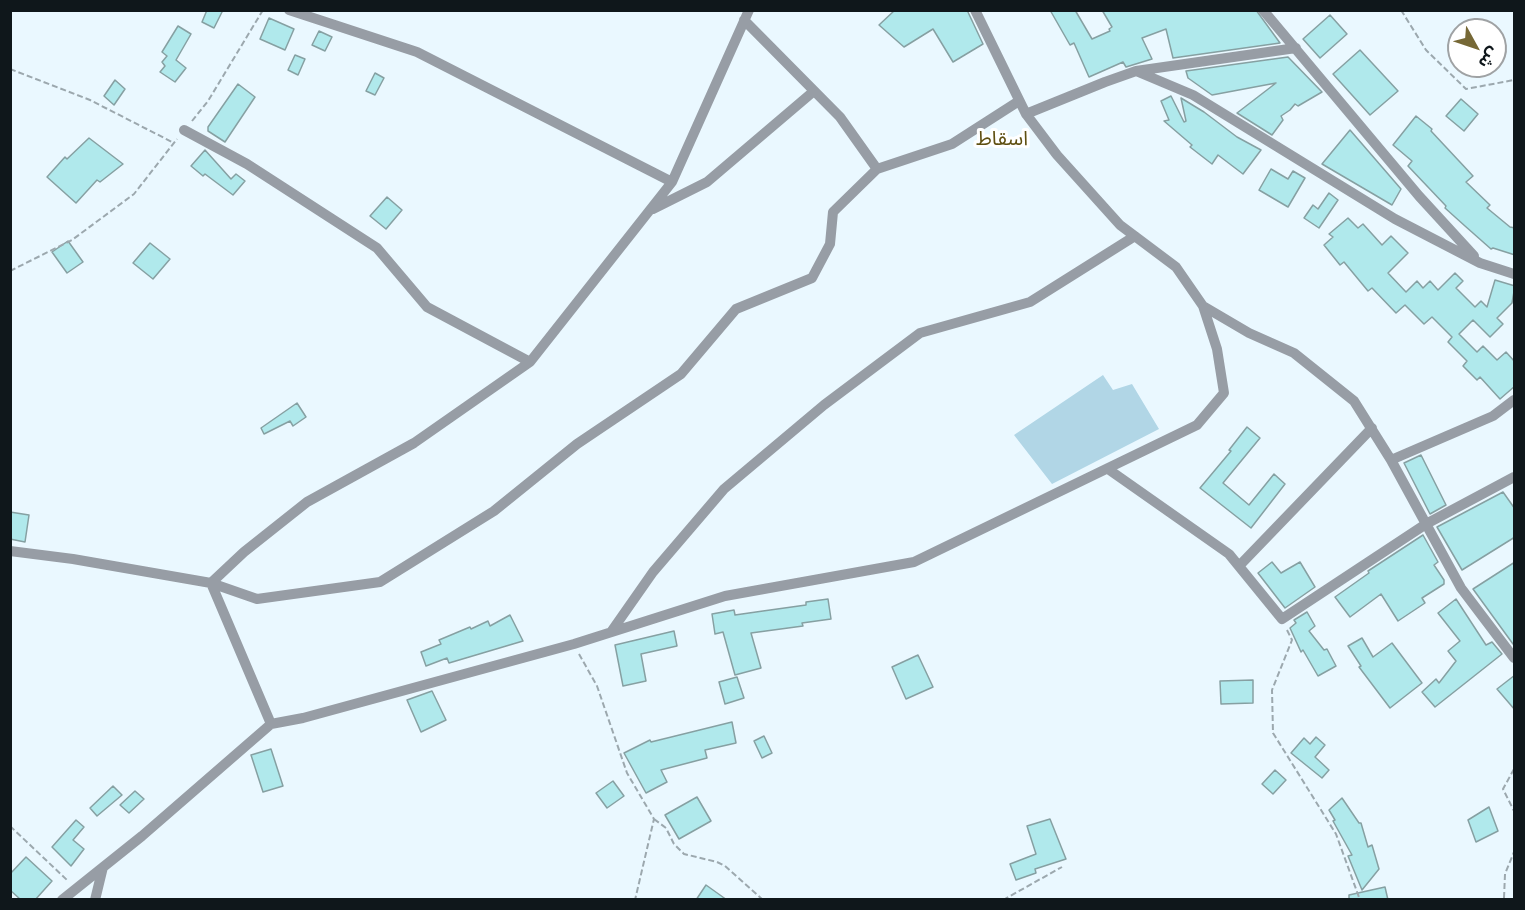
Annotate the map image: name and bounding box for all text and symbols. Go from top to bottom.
north arrow [1447,18,1507,78]
text: ش [1473,42,1505,74]
district label: اسقاط [976,128,1028,152]

